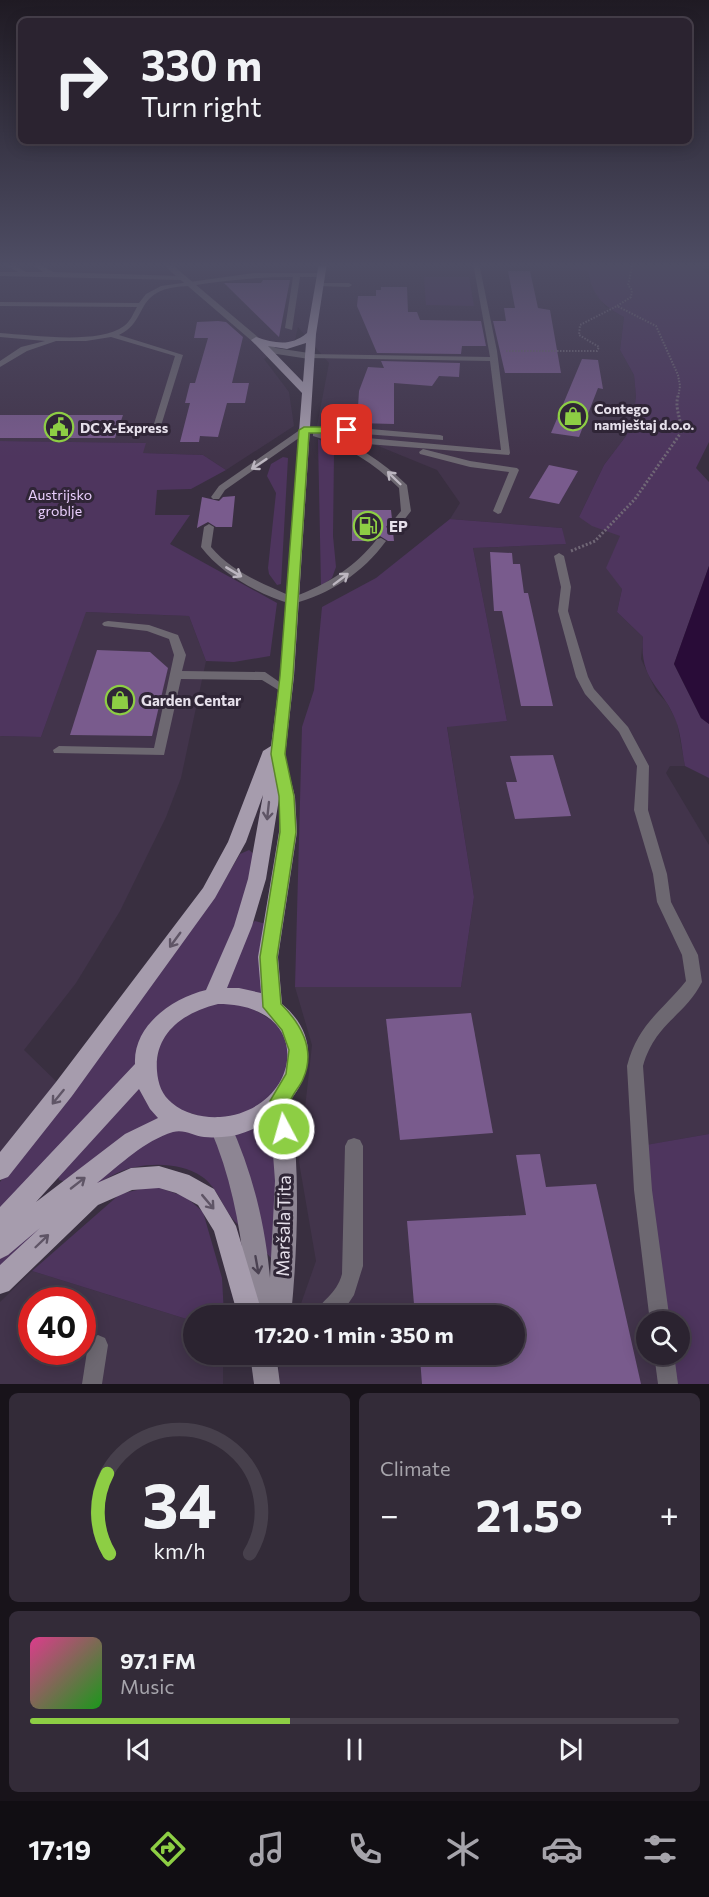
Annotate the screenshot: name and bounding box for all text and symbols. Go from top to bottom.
text: 330 m [141,38,262,90]
icon: right [42,42,120,120]
text: Turn right [141,90,261,123]
shop icon: Contego namještaj d.o.o. [557,400,589,432]
place label: Contego namještaj d.o.o. [594,400,695,433]
pin [321,404,372,455]
public building icon: DC X-Express [43,411,75,443]
icon: arrive [330,413,363,446]
place label: DC X-Express [80,419,169,436]
one-way arrow [251,457,268,470]
one-way arrow [387,471,402,485]
park label: Austrijsko groblje [28,486,92,519]
fuel station icon: EP [352,510,384,542]
place label: EP [389,517,408,535]
one-way arrow [225,566,242,578]
one-way arrow [333,572,349,585]
shop icon: Garden Centar [104,684,136,716]
place label: Garden Centar [141,691,241,709]
one-way arrow [262,801,273,821]
one-way arrow [168,932,181,948]
one-way arrow [52,1088,65,1104]
position arrow [252,1097,316,1161]
street label: Maršala Tita [271,1175,295,1277]
one-way arrow [70,1177,86,1190]
one-way arrow [200,1194,214,1210]
one-way arrow [35,1234,50,1249]
one-way arrow [252,1254,263,1274]
speed limit sign: 40 [18,1287,96,1365]
map controls [636,1311,690,1365]
button: search [636,1311,690,1365]
text: 17:20 · 1 min · 350 m [254,1321,454,1348]
text: Climate [380,1456,450,1480]
text: 34 [142,1465,217,1541]
text: 21.5° [476,1486,583,1541]
text: − [380,1493,399,1534]
text: + [660,1493,679,1534]
text: km/h [153,1538,206,1564]
text: 97.1 FM [120,1647,196,1674]
text: Music [120,1674,174,1698]
icon: previous [122,1733,155,1766]
icon: pause [338,1733,371,1766]
icon: next [554,1733,587,1766]
icon: directions [147,1828,189,1870]
icon: music [246,1828,288,1870]
icon: phone [344,1828,386,1870]
icon: climate [442,1828,484,1870]
icon: car [541,1828,583,1870]
icon: filters [639,1828,681,1870]
text: 17:19 [28,1833,91,1866]

